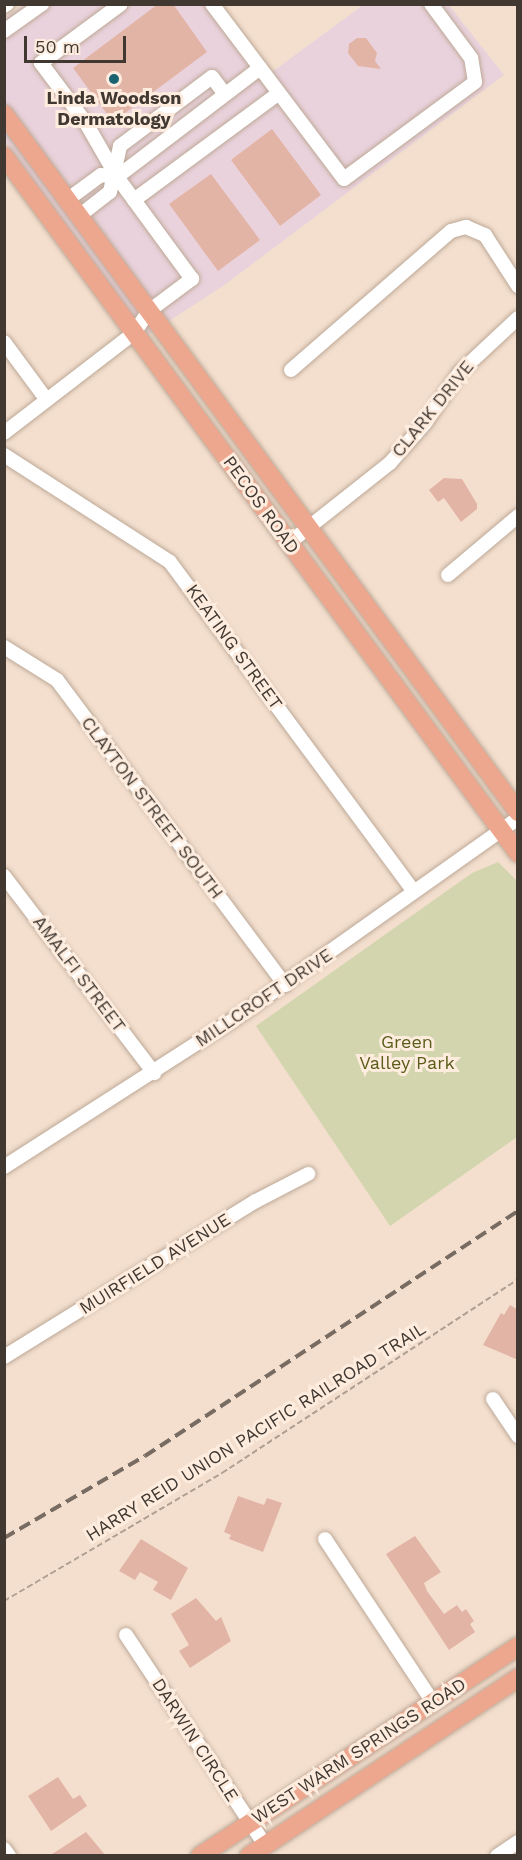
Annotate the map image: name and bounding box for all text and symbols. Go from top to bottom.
scale bar [27,24,129,62]
text: 50 m [35,36,80,57]
marker: Linda Woodson Dermatology [107,72,121,86]
place label: Linda Woodson Dermatology [46,88,182,130]
street label: CLARK DRIVE [387,356,479,462]
street label: PECOS ROAD [218,452,304,558]
street label: KEATING STREET [181,580,287,714]
street label: CLAYTON STREET SOUTH [76,712,228,904]
street label: AMALFI STREET [28,912,130,1036]
street label: MILLCROFT DRIVE [191,944,337,1052]
park label: Green Valley Park [359,1032,455,1074]
street label: MUIRFIELD AVENUE [75,1209,235,1319]
street label: HARRY REID UNION PACIFIC RAILROAD TRAIL [82,1317,430,1547]
street label: WEST WARM SPRINGS ROAD [247,1673,471,1829]
street label: DARWIN CIRCLE [147,1674,243,1806]

